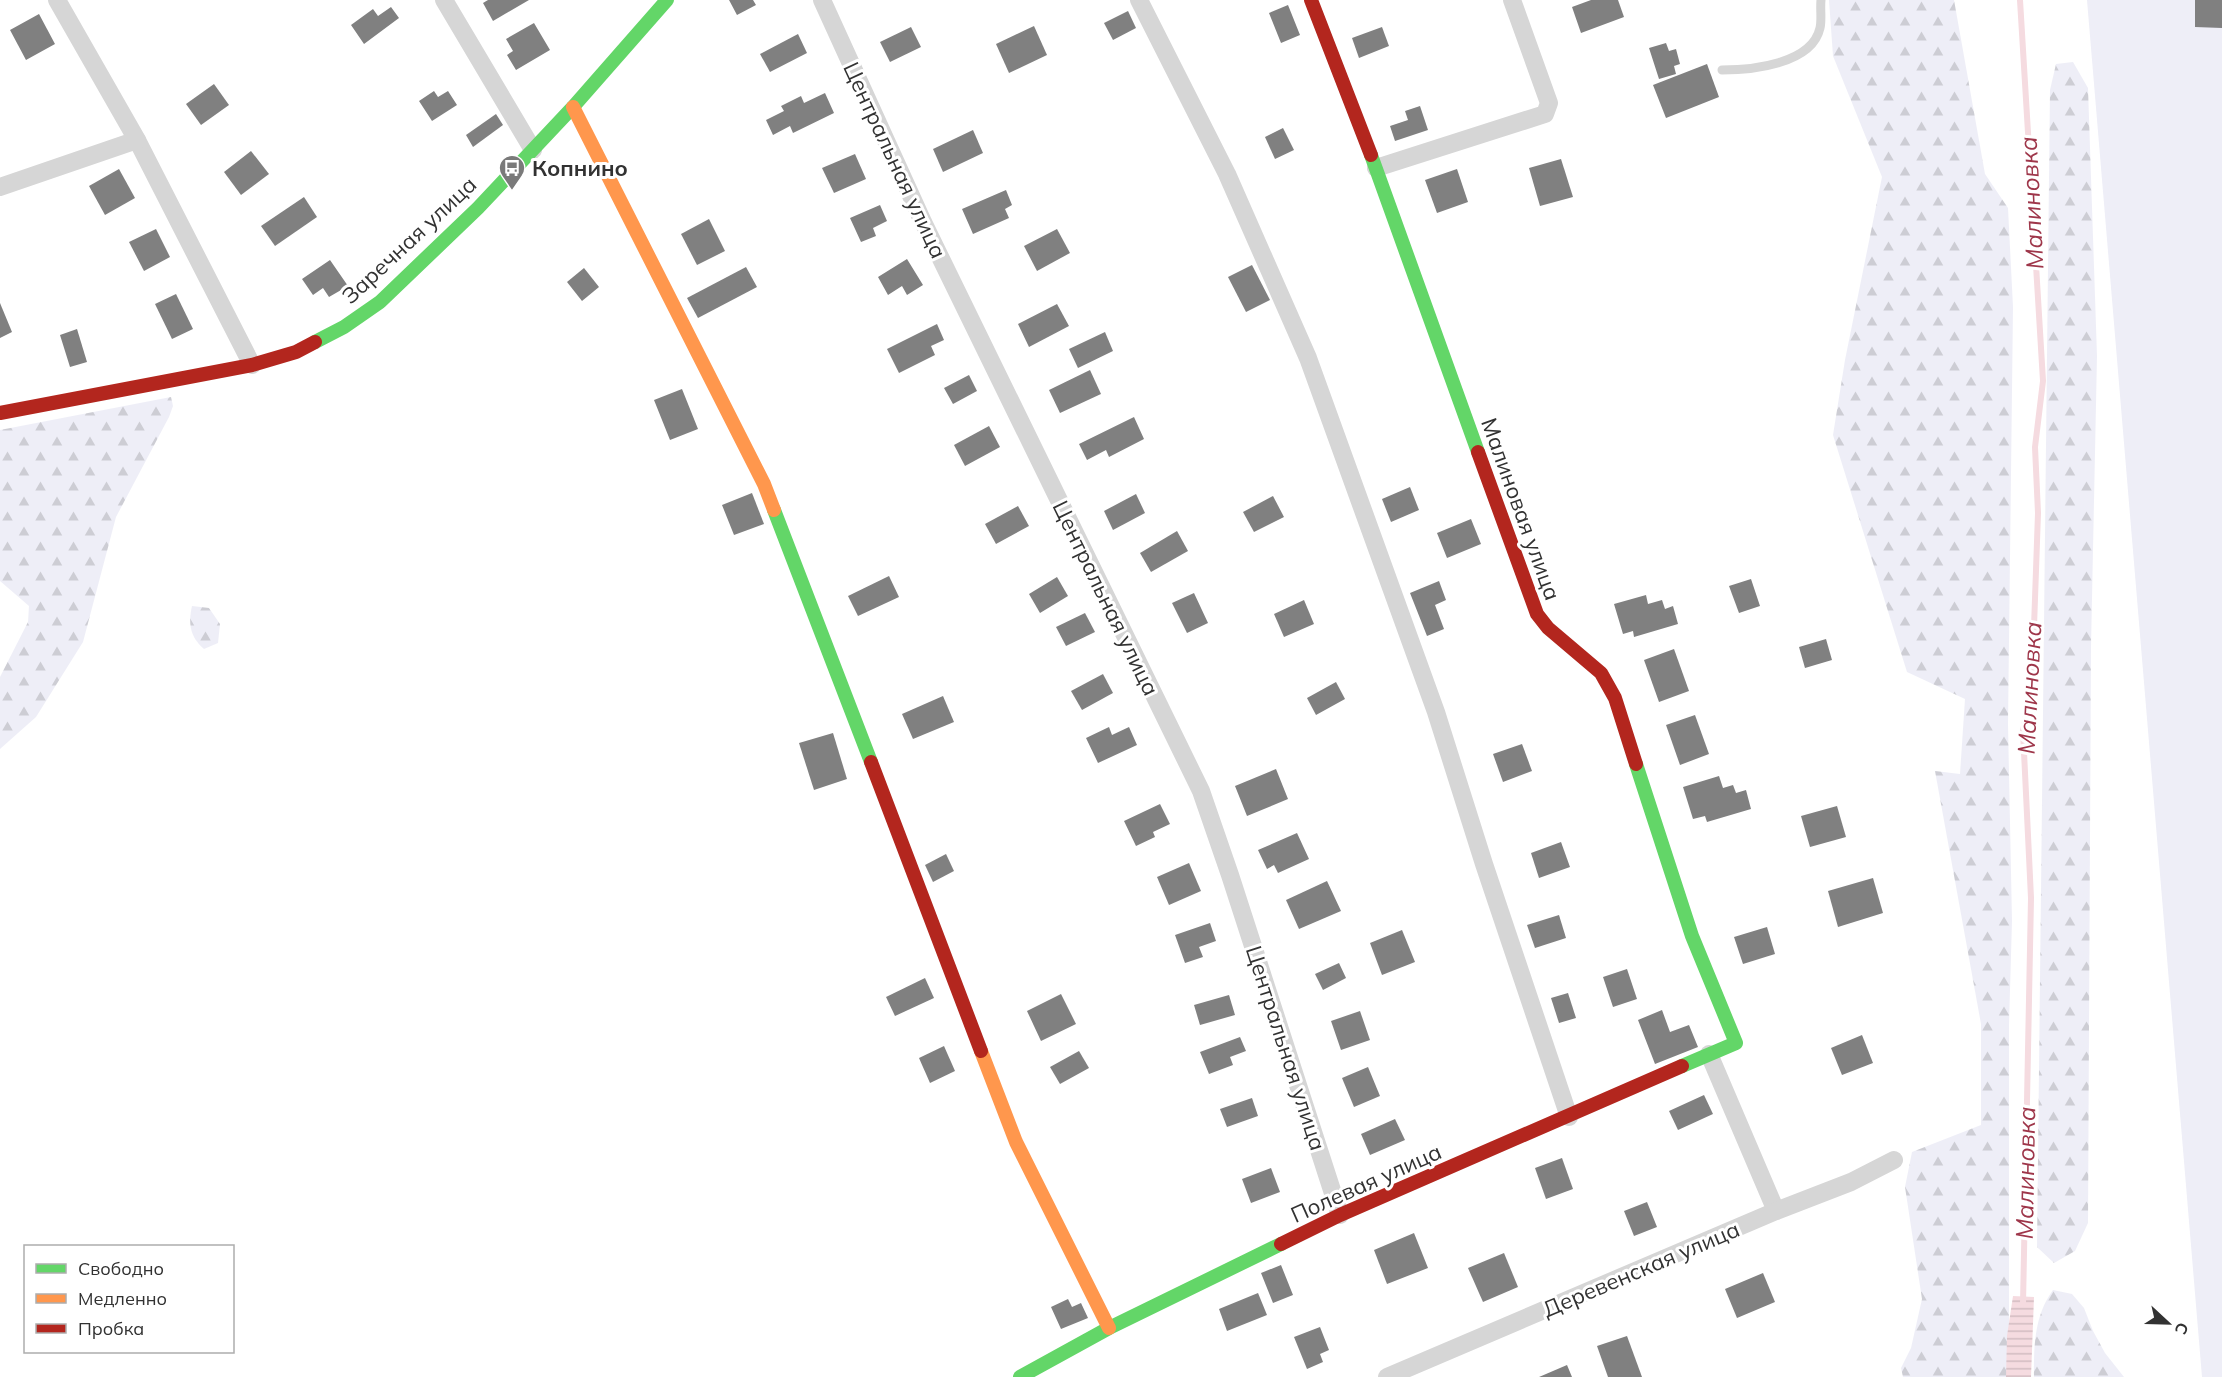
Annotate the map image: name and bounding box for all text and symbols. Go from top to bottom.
street label: Центральная улица [837,57,953,263]
water label: Малиновка [2013,136,2049,270]
bus stop icon: Копнино [497,153,527,191]
place label: Копнино [532,154,628,182]
street label: Заречная улица [336,170,482,310]
street label: Малиновая улица [1475,414,1567,604]
street label: Центральная улица [1047,496,1165,700]
water label: Малиновка [2011,621,2047,755]
street label: Центральная улица [1240,942,1332,1154]
water label: Малиновка [2009,1106,2041,1240]
street label: Полевая улица [1286,1137,1446,1229]
street label: Деревенская улица [1538,1215,1744,1323]
legend [24,1245,234,1353]
text: Свободно [78,1257,164,1280]
text: Медленно [78,1287,167,1310]
north arrow [2138,1293,2198,1353]
text: Пробка [78,1317,144,1340]
text: С [2171,1320,2193,1337]

